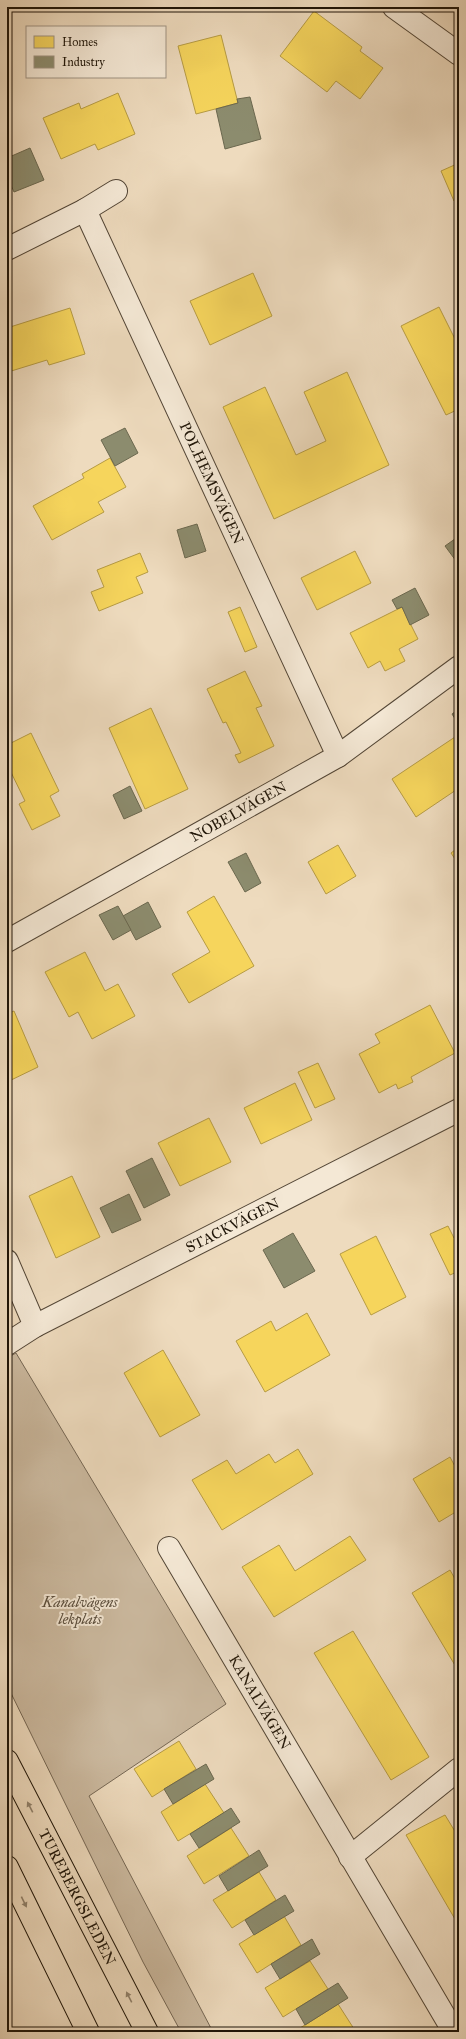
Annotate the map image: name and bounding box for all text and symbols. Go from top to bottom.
legend [26,26,166,78]
text: Homes [62,35,98,49]
text: Industry [62,55,105,69]
street label: POLHEMSVÄGEN [176,419,248,547]
street label: NOBELVÄGEN [187,777,290,846]
street label: STACKVÄGEN [183,1194,283,1257]
park label: Kanalvägens lekplats [41,1593,118,1629]
street label: KANALVÄGEN [225,1652,295,1753]
one-way arrow [27,1802,34,1813]
street label: TUREBERGSLEDEN [35,1826,120,1968]
one-way arrow [21,1896,27,1908]
one-way arrow [126,1992,132,2003]

